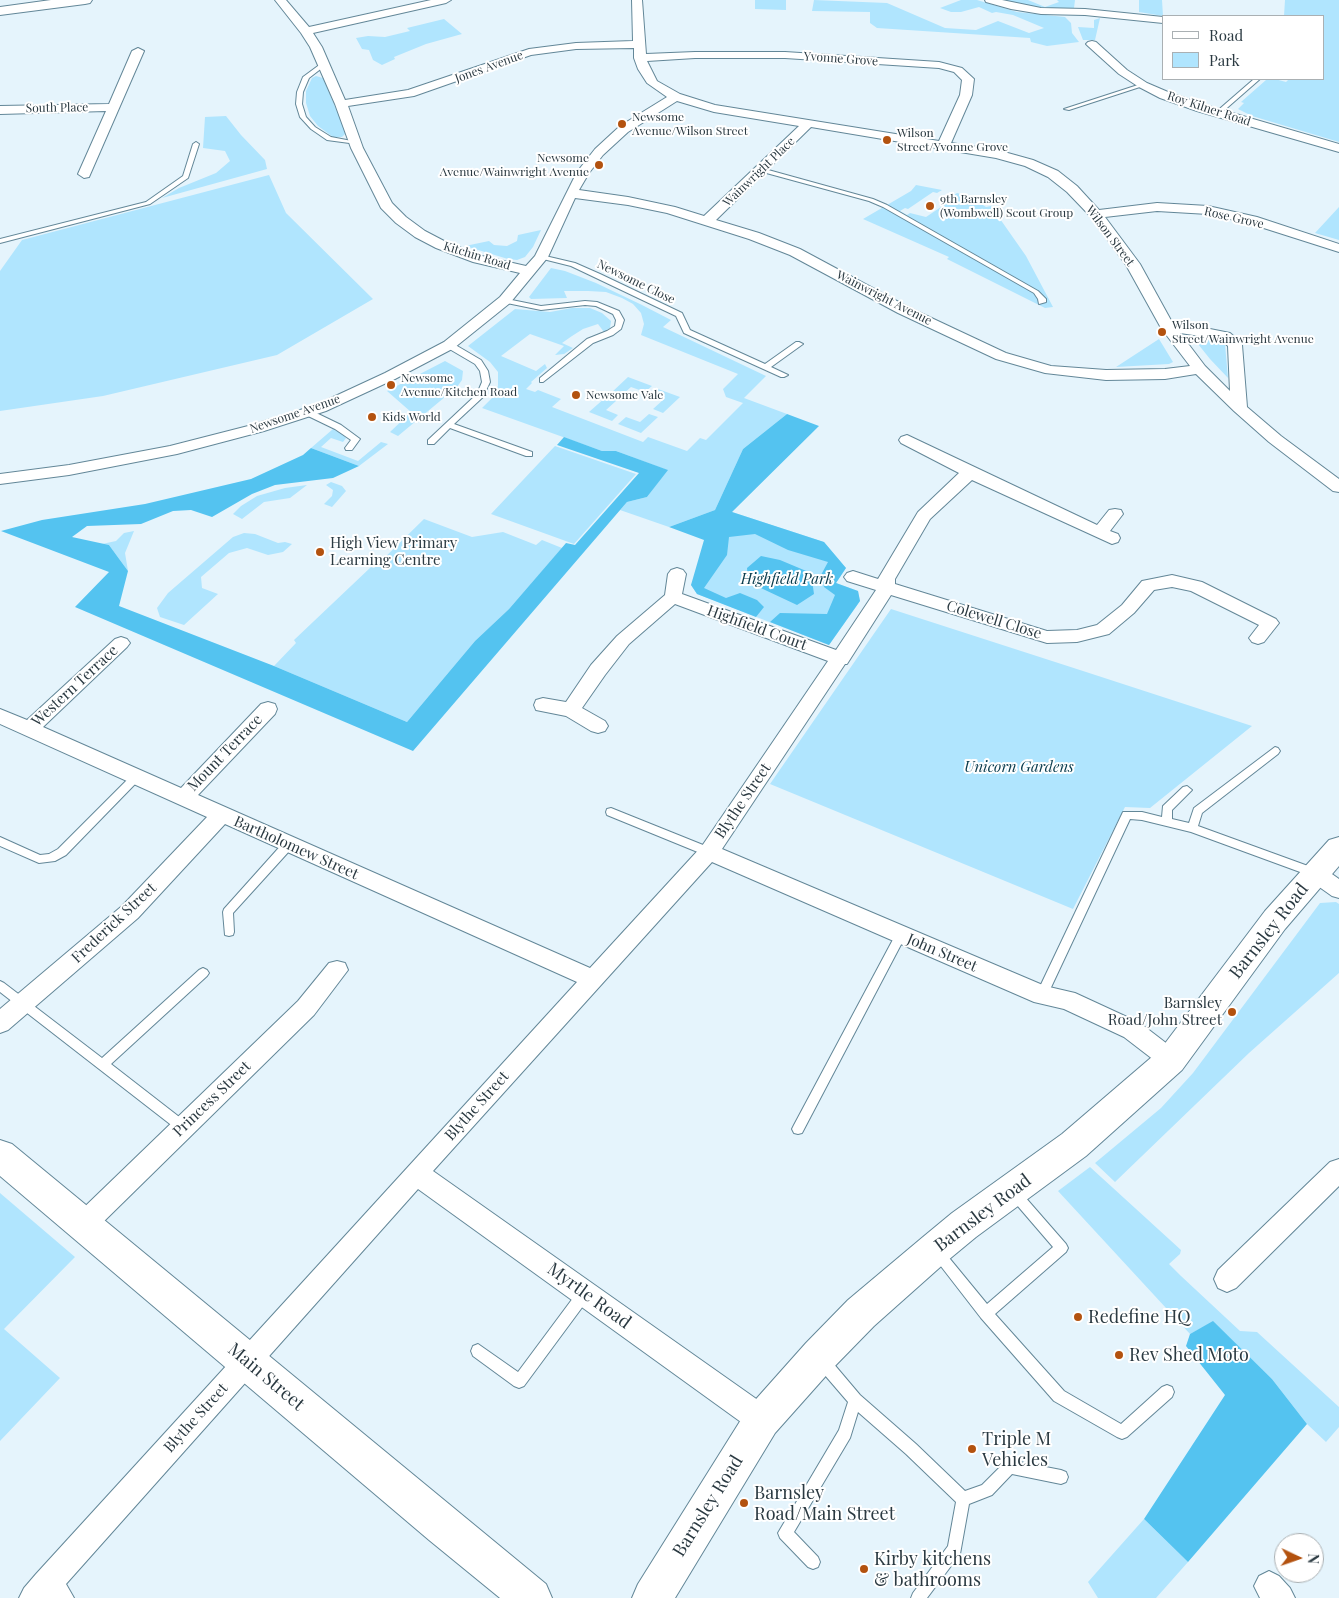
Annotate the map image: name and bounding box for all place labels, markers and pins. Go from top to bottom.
place label: Newsome Avenue/Wilson Street [632,110,748,138]
marker: Newsome Avenue/Wilson Street [616,118,628,130]
place label: Wilson Street/Yvonne Grove [897,126,1008,154]
marker: Wilson Street/Yvonne Grove [881,134,893,146]
place label: Newsome Avenue/Wainwright Avenue [440,151,589,179]
marker: Newsome Avenue/Wainwright Avenue [593,159,605,171]
place label: 9th Barnsley (Wombwell) Scout Group [940,192,1073,220]
marker: 9th Barnsley (Wombwell) Scout Group [924,200,936,212]
place label: Wilson Street/Wainwright Avenue [1172,318,1314,346]
marker: Wilson Street/Wainwright Avenue [1156,326,1168,338]
place label: Newsome Avenue/Kitchen Road [401,371,517,399]
marker: Newsome Avenue/Kitchen Road [385,379,397,391]
place label: Newsome Vale [586,388,663,402]
marker: Newsome Vale [570,389,582,401]
place label: Kids World [382,410,441,424]
marker: Kids World [366,411,378,423]
place label: High View Primary Learning Centre [330,534,457,569]
marker: High View Primary Learning Centre [314,546,326,558]
place label: Barnsley Road/John Street [1108,994,1222,1029]
marker: Barnsley Road/John Street [1226,1006,1238,1018]
place label: Redefine HQ [1088,1306,1191,1328]
marker: Redefine HQ [1072,1311,1084,1323]
place label: Rev Shed Moto [1129,1344,1249,1366]
marker: Rev Shed Moto [1113,1349,1125,1361]
place label: Triple M Vehicles [982,1428,1051,1470]
marker: Triple M Vehicles [966,1443,978,1455]
place label: Barnsley Road/Main Street [754,1482,895,1525]
marker: Barnsley Road/Main Street [738,1497,750,1509]
place label: Kirby kitchens & bathrooms [874,1548,991,1590]
marker: Kirby kitchens & bathrooms [858,1563,870,1575]

